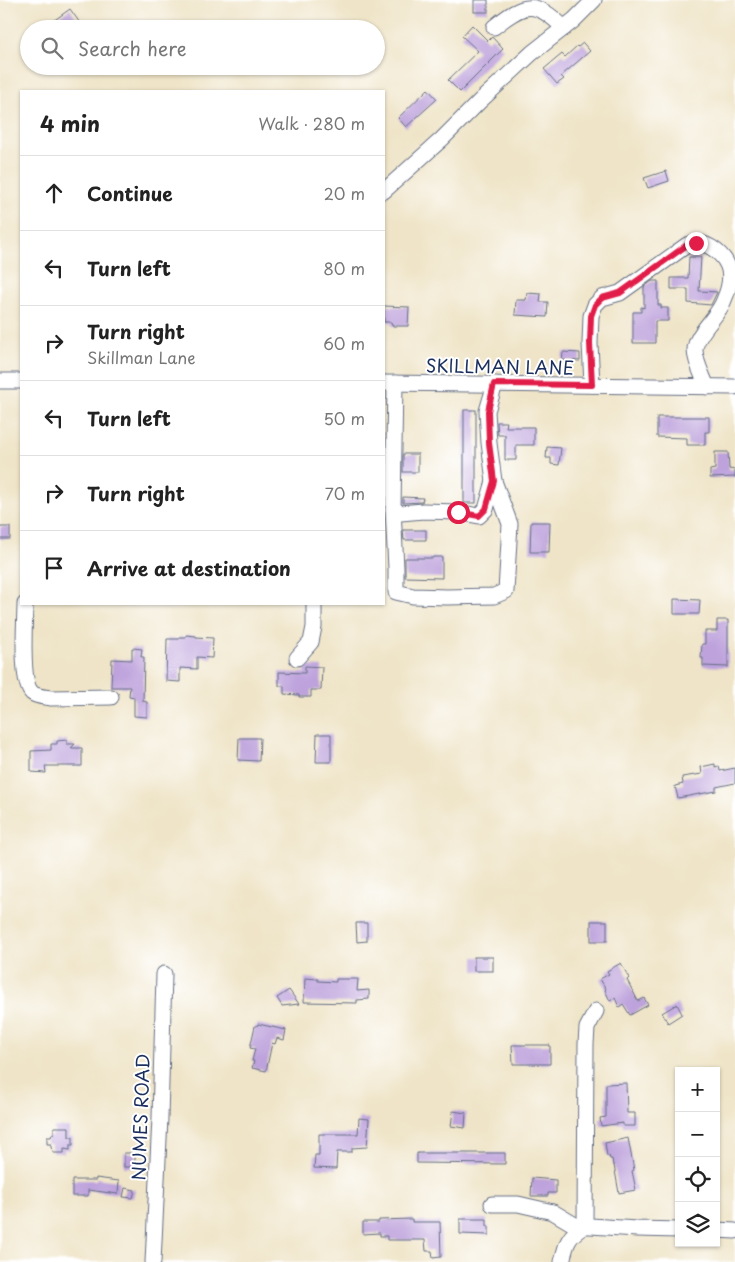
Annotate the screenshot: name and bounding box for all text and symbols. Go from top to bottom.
search box [20,20,385,75]
icon: search [38,34,66,62]
text: Search here [78,34,187,62]
text: 4 min [40,107,100,139]
text: Walk · 280 m [258,111,365,135]
icon: ahead [40,179,68,207]
text: Continue [87,179,173,207]
text: 20 m [324,181,365,205]
route end [685,232,708,255]
icon: left [40,254,68,282]
text: Turn left [87,254,171,282]
text: 80 m [323,256,365,280]
text: Turn right [87,317,185,345]
icon: right [40,329,68,357]
text: 60 m [323,331,365,355]
text: Skillman Lane [87,345,195,369]
street label: SKILLMAN LANE [426,351,574,381]
icon: left [40,404,68,432]
text: Turn left [87,404,171,432]
text: 50 m [324,406,365,430]
icon: right [40,479,68,507]
text: Turn right [87,479,185,507]
text: 70 m [325,481,365,505]
route start [447,501,470,524]
icon: arrive [40,554,68,582]
text: Arrive at destination [87,554,291,582]
street label: NUMES ROAD [124,1053,156,1181]
map controls [675,1067,720,1247]
button: + [675,1067,720,1112]
button: − [675,1112,720,1157]
button: locate [675,1157,720,1202]
button: layers [675,1202,720,1247]

